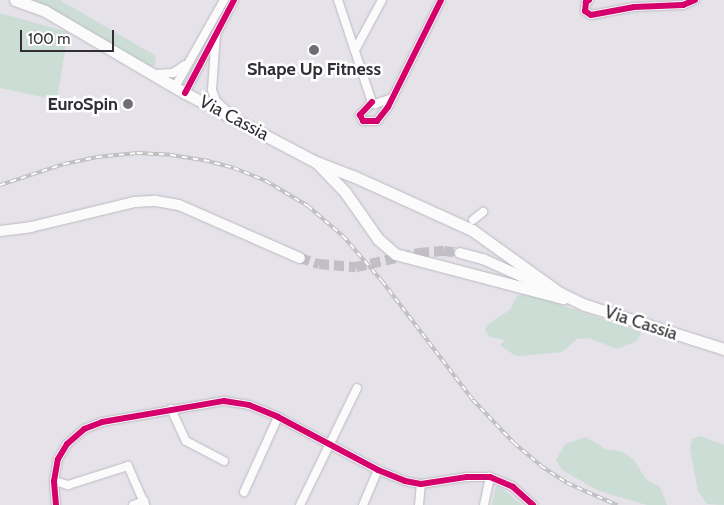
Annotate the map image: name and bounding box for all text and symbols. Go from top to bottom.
scale bar [22,20,116,52]
text: 100 m [28,30,70,48]
marker: Shape Up Fitness [308,44,320,56]
place label: Shape Up Fitness [247,58,381,80]
street label: Via Cassia [196,91,272,145]
place label: EuroSpin [47,93,118,115]
marker: EuroSpin [122,98,134,110]
street label: Via Cassia [602,301,680,345]

